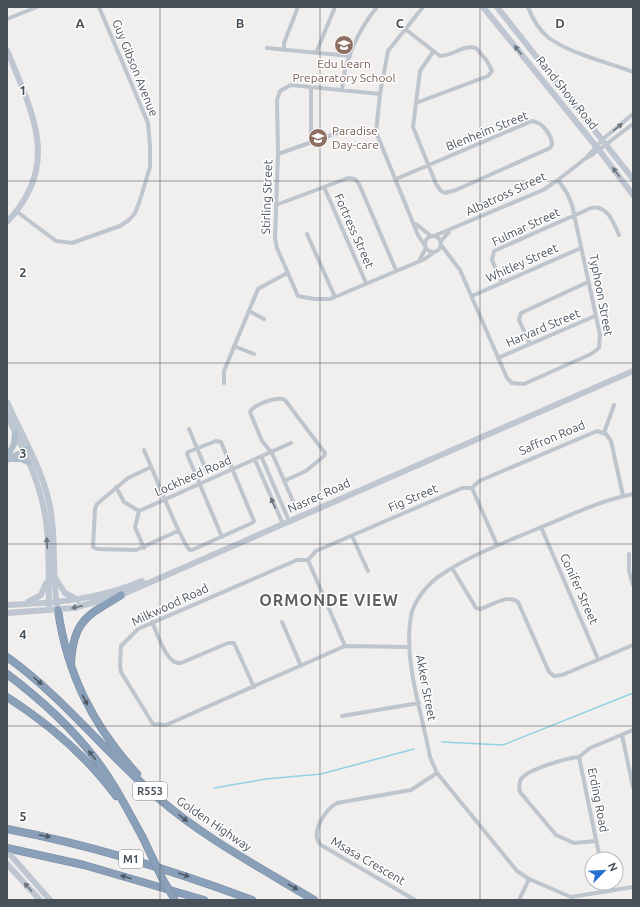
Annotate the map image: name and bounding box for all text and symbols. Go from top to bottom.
text: A [75,16,85,30]
text: B [236,16,245,30]
text: C [396,16,405,30]
text: D [555,16,565,30]
street label: Guy Gibson Avenue [110,17,161,118]
school or university icon: Edu Learn Preparatory School [333,34,355,56]
one-way arrow [514,45,523,56]
street label: Rand Show Road [534,54,601,132]
place label: Edu Learn Preparatory School [292,57,396,84]
text: 1 [19,83,27,97]
street label: Blenheim Street [444,108,530,153]
one-way arrow [613,122,624,131]
place label: Paradise Day-care [332,124,379,151]
school or university icon: Paradise Day-care [307,127,329,149]
street label: Stirling Street [259,159,274,234]
one-way arrow [612,167,620,178]
street label: Albatross Street [464,169,548,218]
street label: Fortress Street [332,191,377,270]
street label: Fulmar Street [490,205,562,248]
street label: Whitley Street [484,241,560,284]
street label: Typhoon Street [587,253,616,337]
text: 2 [19,265,27,279]
street label: Harvard Street [504,306,582,349]
street label: Saffron Road [517,418,587,457]
text: 3 [19,446,27,460]
street label: Lockheed Road [153,453,233,498]
street label: Nasrec Road [286,476,352,515]
street label: Fig Street [386,481,440,514]
one-way arrow [270,496,276,508]
one-way arrow [43,537,50,550]
street label: Conifer Street [558,551,601,626]
street label: Milkwood Road [129,581,210,628]
district label: ORMONDE VIEW [259,591,399,609]
one-way arrow [71,604,83,610]
text: 4 [19,627,27,641]
street label: Akker Street [414,654,439,722]
one-way arrow [32,677,43,686]
one-way arrow [82,694,88,706]
one-way arrow [88,749,96,760]
street label: Erding Road [586,767,611,833]
road number: R553 [133,782,167,800]
street label: Golden Highway [174,794,254,854]
text: 5 [19,809,27,823]
one-way arrow [178,814,188,822]
one-way arrow [39,833,51,839]
street label: Msasa Crescent [329,834,408,887]
road number: M1 [119,850,143,868]
north arrow [584,851,624,891]
text: N [606,861,620,873]
one-way arrow [178,872,190,878]
one-way arrow [120,874,132,880]
one-way arrow [23,882,33,892]
one-way arrow [287,884,299,891]

